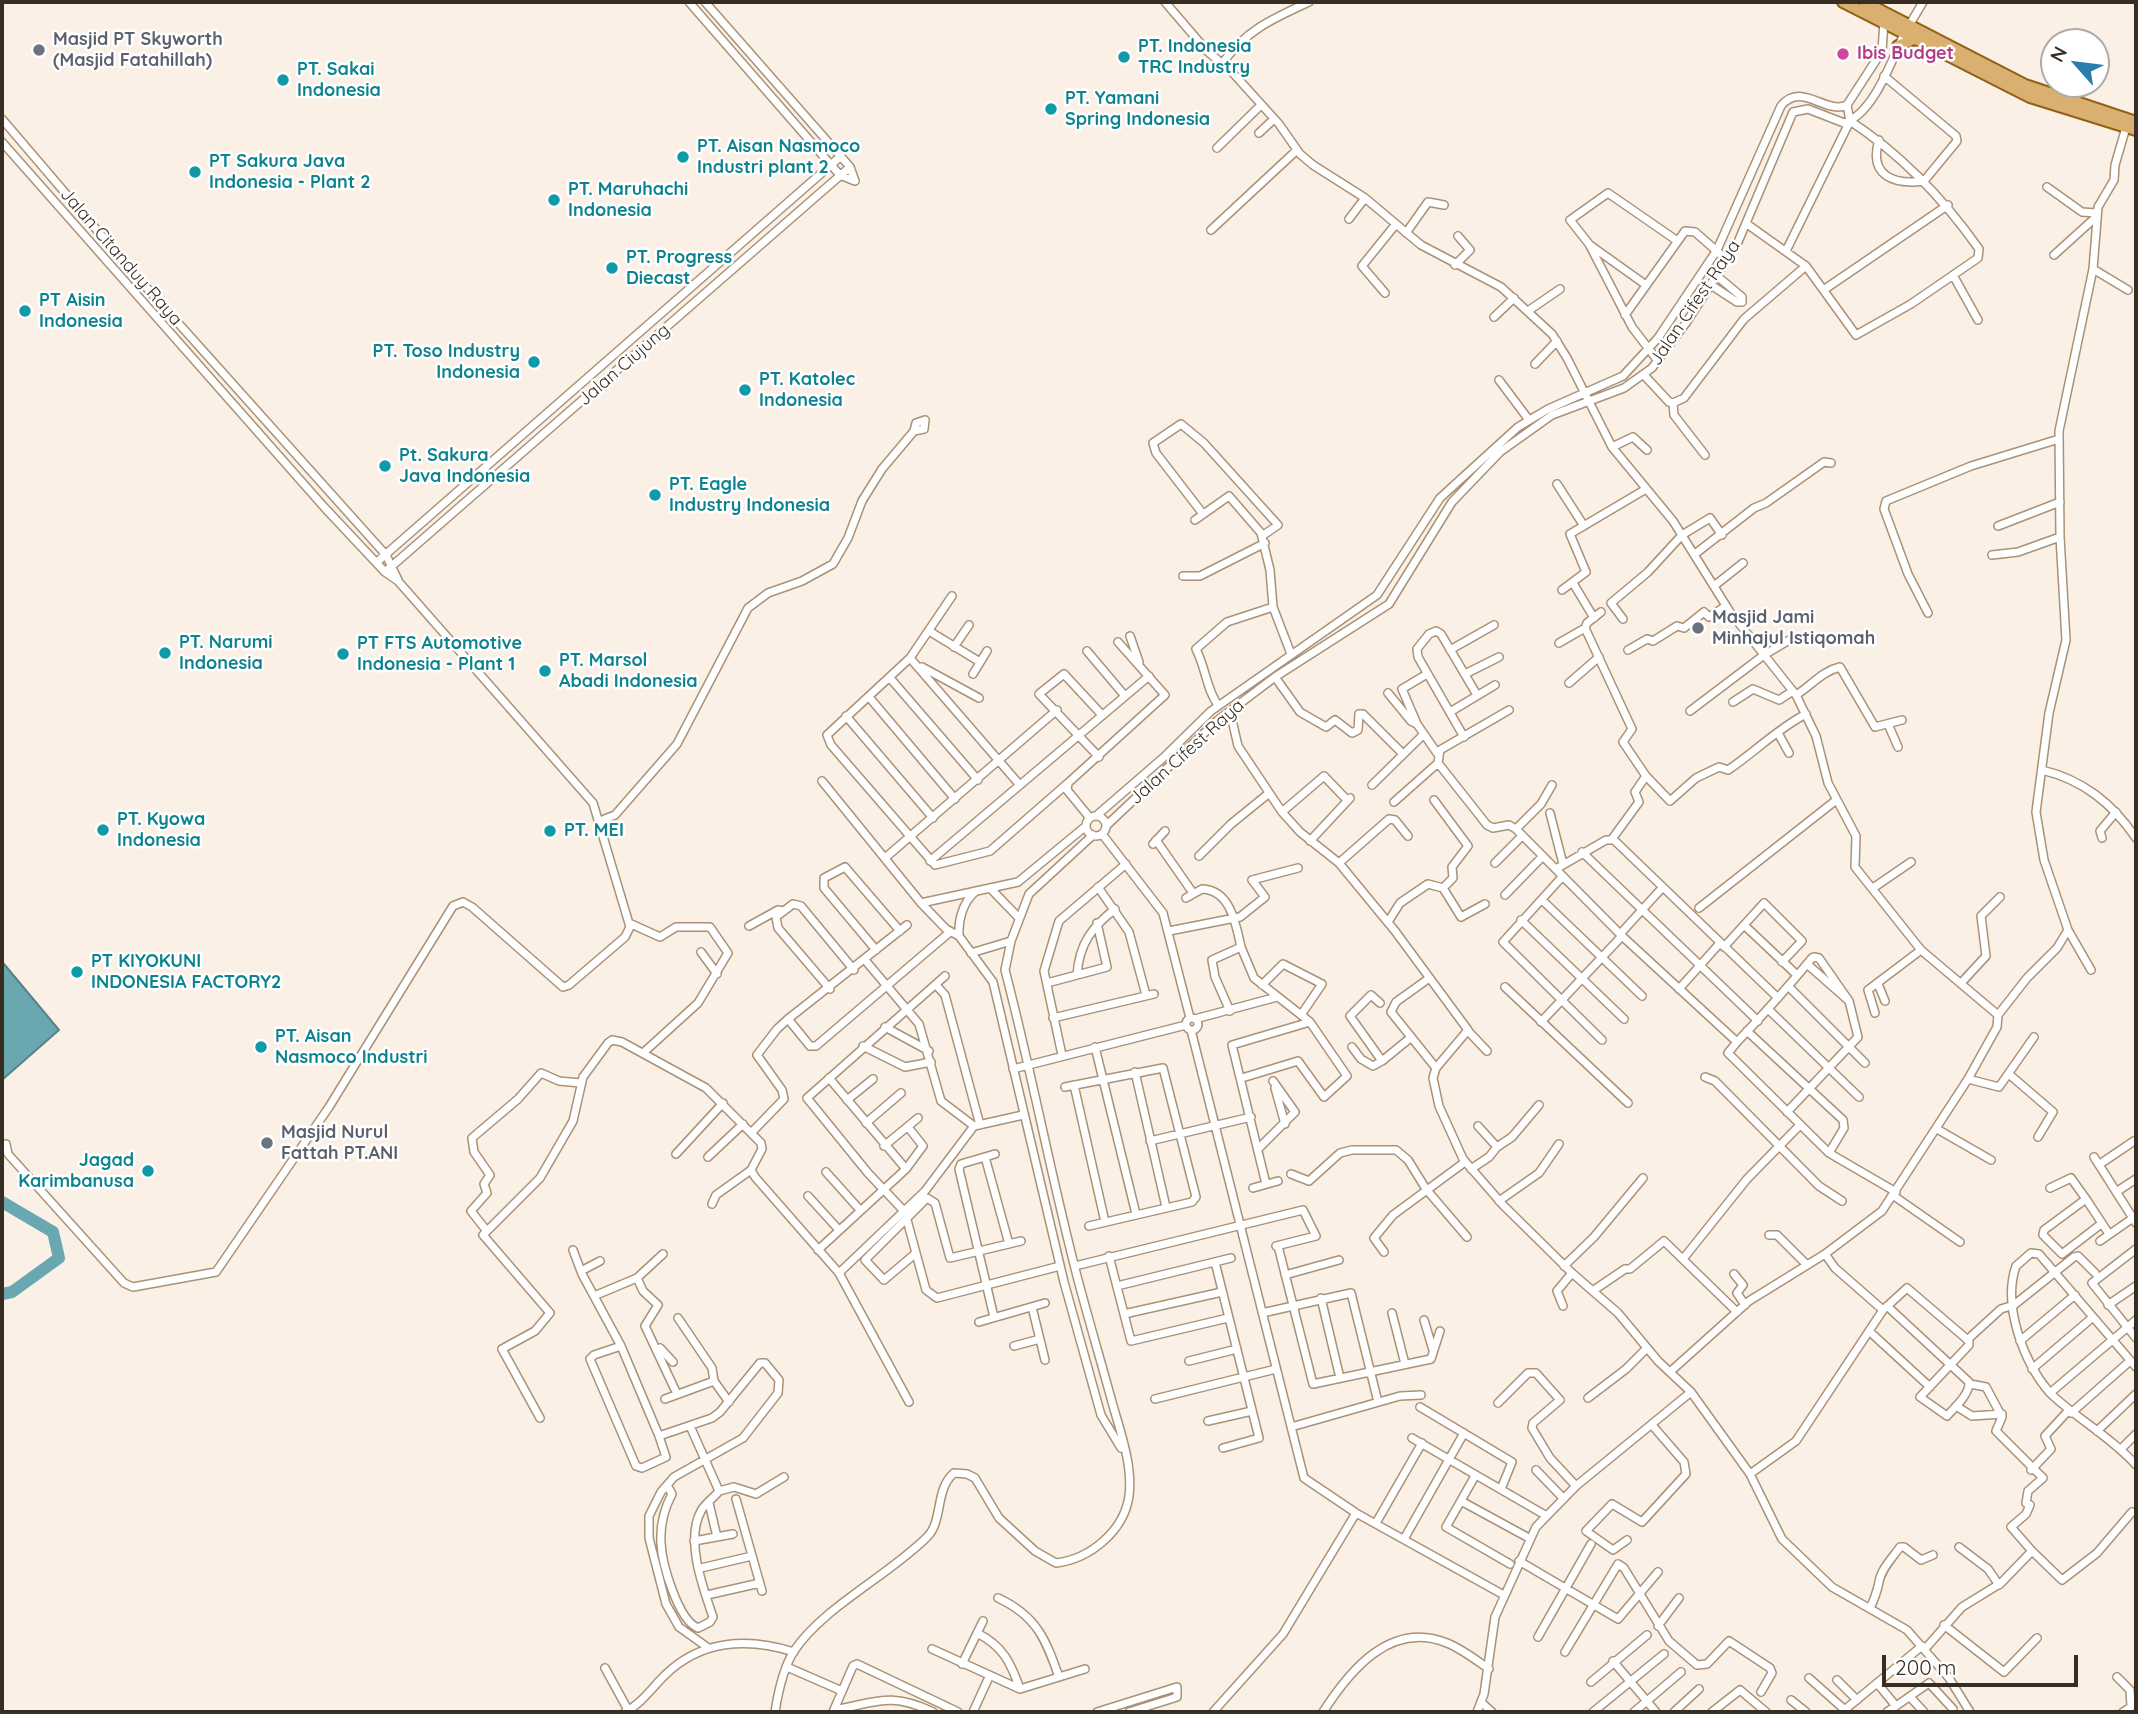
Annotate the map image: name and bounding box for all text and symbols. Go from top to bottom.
north arrow [2040,28,2110,98]
place label: Masjid PT Skyworth (Masjid Fatahillah) [53,29,223,72]
place label: PT. Indonesia TRC Industry [1138,36,1252,78]
marker: Masjid PT Skyworth (Masjid Fatahillah) [31,42,47,58]
text: N [2044,42,2072,66]
place label: Ibis Budget [1857,43,1954,65]
marker: Ibis Budget [1835,46,1851,62]
marker: PT. Indonesia TRC Industry [1116,49,1132,65]
place label: PT. Sakai Indonesia [297,59,381,102]
marker: PT. Sakai Indonesia [275,72,291,88]
place label: PT. Yamani Spring Indonesia [1065,88,1210,130]
marker: PT. Yamani Spring Indonesia [1043,101,1059,117]
place label: PT. Aisan Nasmoco Industri plant 2 [697,136,860,178]
marker: PT. Aisan Nasmoco Industri plant 2 [675,149,691,165]
place label: PT Sakura Java Indonesia - Plant 2 [209,151,370,194]
marker: PT Sakura Java Indonesia - Plant 2 [187,164,203,180]
place label: PT. Maruhachi Indonesia [568,179,688,222]
street label: Jalan Citanduy Raya [55,184,187,330]
marker: PT. Maruhachi Indonesia [546,192,562,208]
street label: Jalan Cifest Raya [1645,236,1745,370]
place label: PT. Progress Diecast [626,247,732,290]
marker: PT. Progress Diecast [604,260,620,276]
place label: PT Aisin Indonesia [39,290,123,332]
marker: PT Aisin Indonesia [17,303,33,319]
street label: Jalan Ciujung [574,319,674,411]
place label: PT. Toso Industry Indonesia [373,341,520,384]
marker: PT. Toso Industry Indonesia [526,354,542,370]
place label: PT. Katolec Indonesia [759,369,855,412]
marker: PT. Katolec Indonesia [737,382,753,398]
place label: Pt. Sakura Java Indonesia [399,445,530,488]
marker: Pt. Sakura Java Indonesia [377,458,393,474]
place label: PT. Eagle Industry Indonesia [669,474,830,516]
marker: PT. Eagle Industry Indonesia [647,487,663,503]
place label: Masjid Jami Minhajul Istiqomah [1712,607,1875,650]
marker: Masjid Jami Minhajul Istiqomah [1690,620,1706,636]
place label: PT. Narumi Indonesia [179,632,273,674]
place label: PT FTS Automotive Indonesia - Plant 1 [357,633,522,676]
marker: PT. Narumi Indonesia [157,645,173,661]
marker: PT FTS Automotive Indonesia - Plant 1 [335,646,351,662]
place label: PT. Marsol Abadi Indonesia [559,650,697,692]
marker: PT. Marsol Abadi Indonesia [537,663,553,679]
street label: Jalan Cifest Raya [1125,695,1249,809]
place label: PT. Kyowa Indonesia [117,809,205,852]
place label: PT. MEI [564,820,624,842]
marker: PT. Kyowa Indonesia [95,822,111,838]
marker: PT. MEI [542,823,558,839]
place label: PT KIYOKUNI INDONESIA FACTORY2 [91,951,281,993]
marker: PT KIYOKUNI INDONESIA FACTORY2 [69,964,85,980]
place label: PT. Aisan Nasmoco Industri [275,1026,428,1068]
marker: PT. Aisan Nasmoco Industri [253,1039,269,1055]
place label: Masjid Nurul Fattah PT.ANI [281,1122,398,1164]
marker: Masjid Nurul Fattah PT.ANI [259,1135,275,1151]
place label: Jagad Karimbanusa [18,1150,134,1192]
marker: Jagad Karimbanusa [140,1163,156,1179]
scale bar [1886,1640,2082,1684]
text: 200 m [1895,1654,1957,1680]

